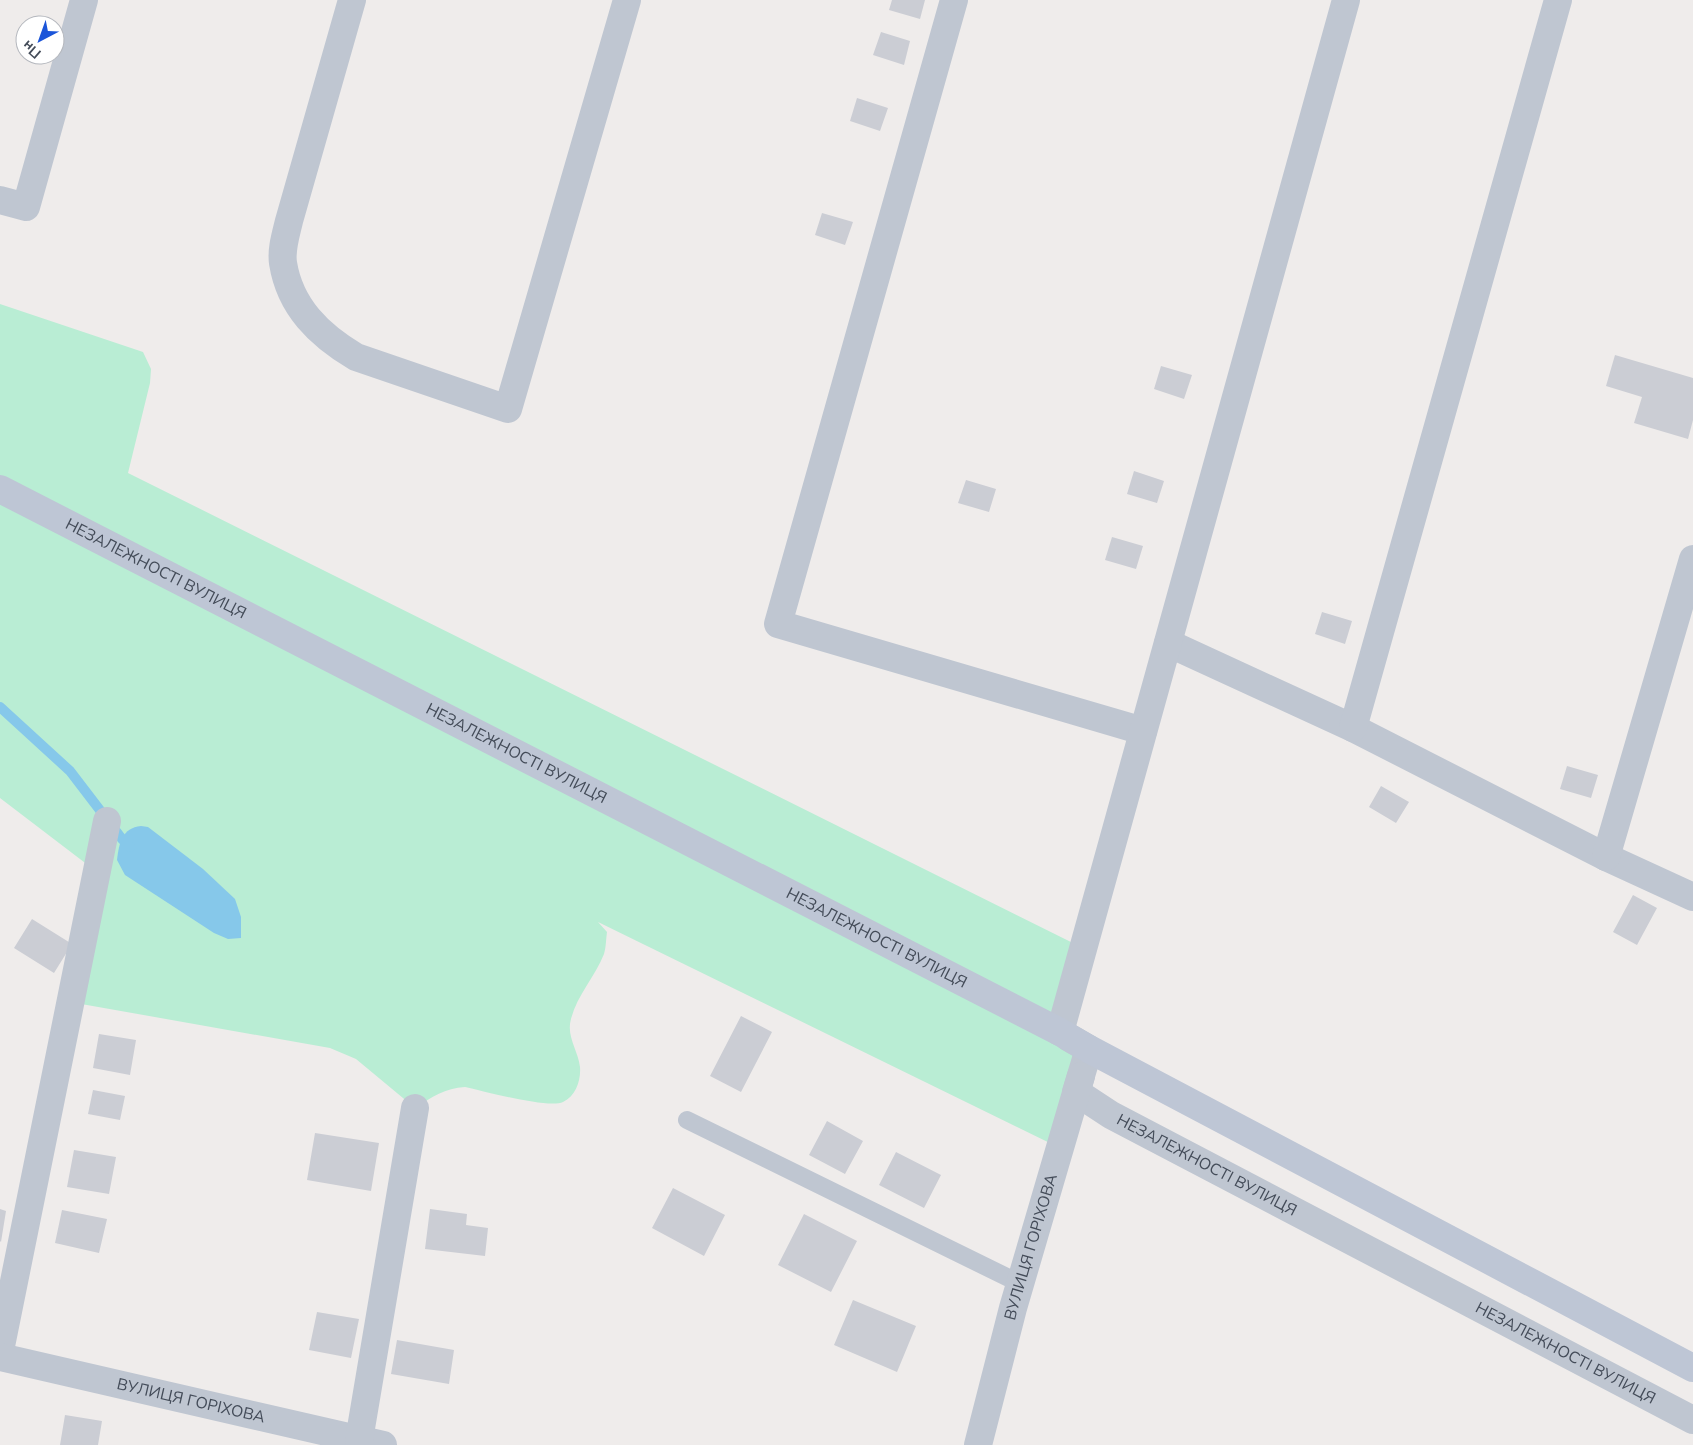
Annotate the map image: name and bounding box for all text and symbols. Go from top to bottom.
north arrow [15,15,65,65]
text: Пн [18,36,45,63]
street label: НЕЗАЛЕЖНОСТІ ВУЛИЦЯ [61,513,250,624]
street label: НЕЗАЛЕЖНОСТІ ВУЛИЦЯ [422,698,611,809]
street label: НЕЗАЛЕЖНОСТІ ВУЛИЦЯ [782,883,971,994]
street label: НЕЗАЛЕЖНОСТІ ВУЛИЦЯ [1113,1109,1301,1221]
street label: ВУЛИЦЯ ГОРІХОВА [999,1171,1063,1323]
street label: НЕЗАЛЕЖНОСТІ ВУЛИЦЯ [1471,1297,1659,1409]
street label: ВУЛИЦЯ ГОРІХОВА [115,1373,268,1429]

